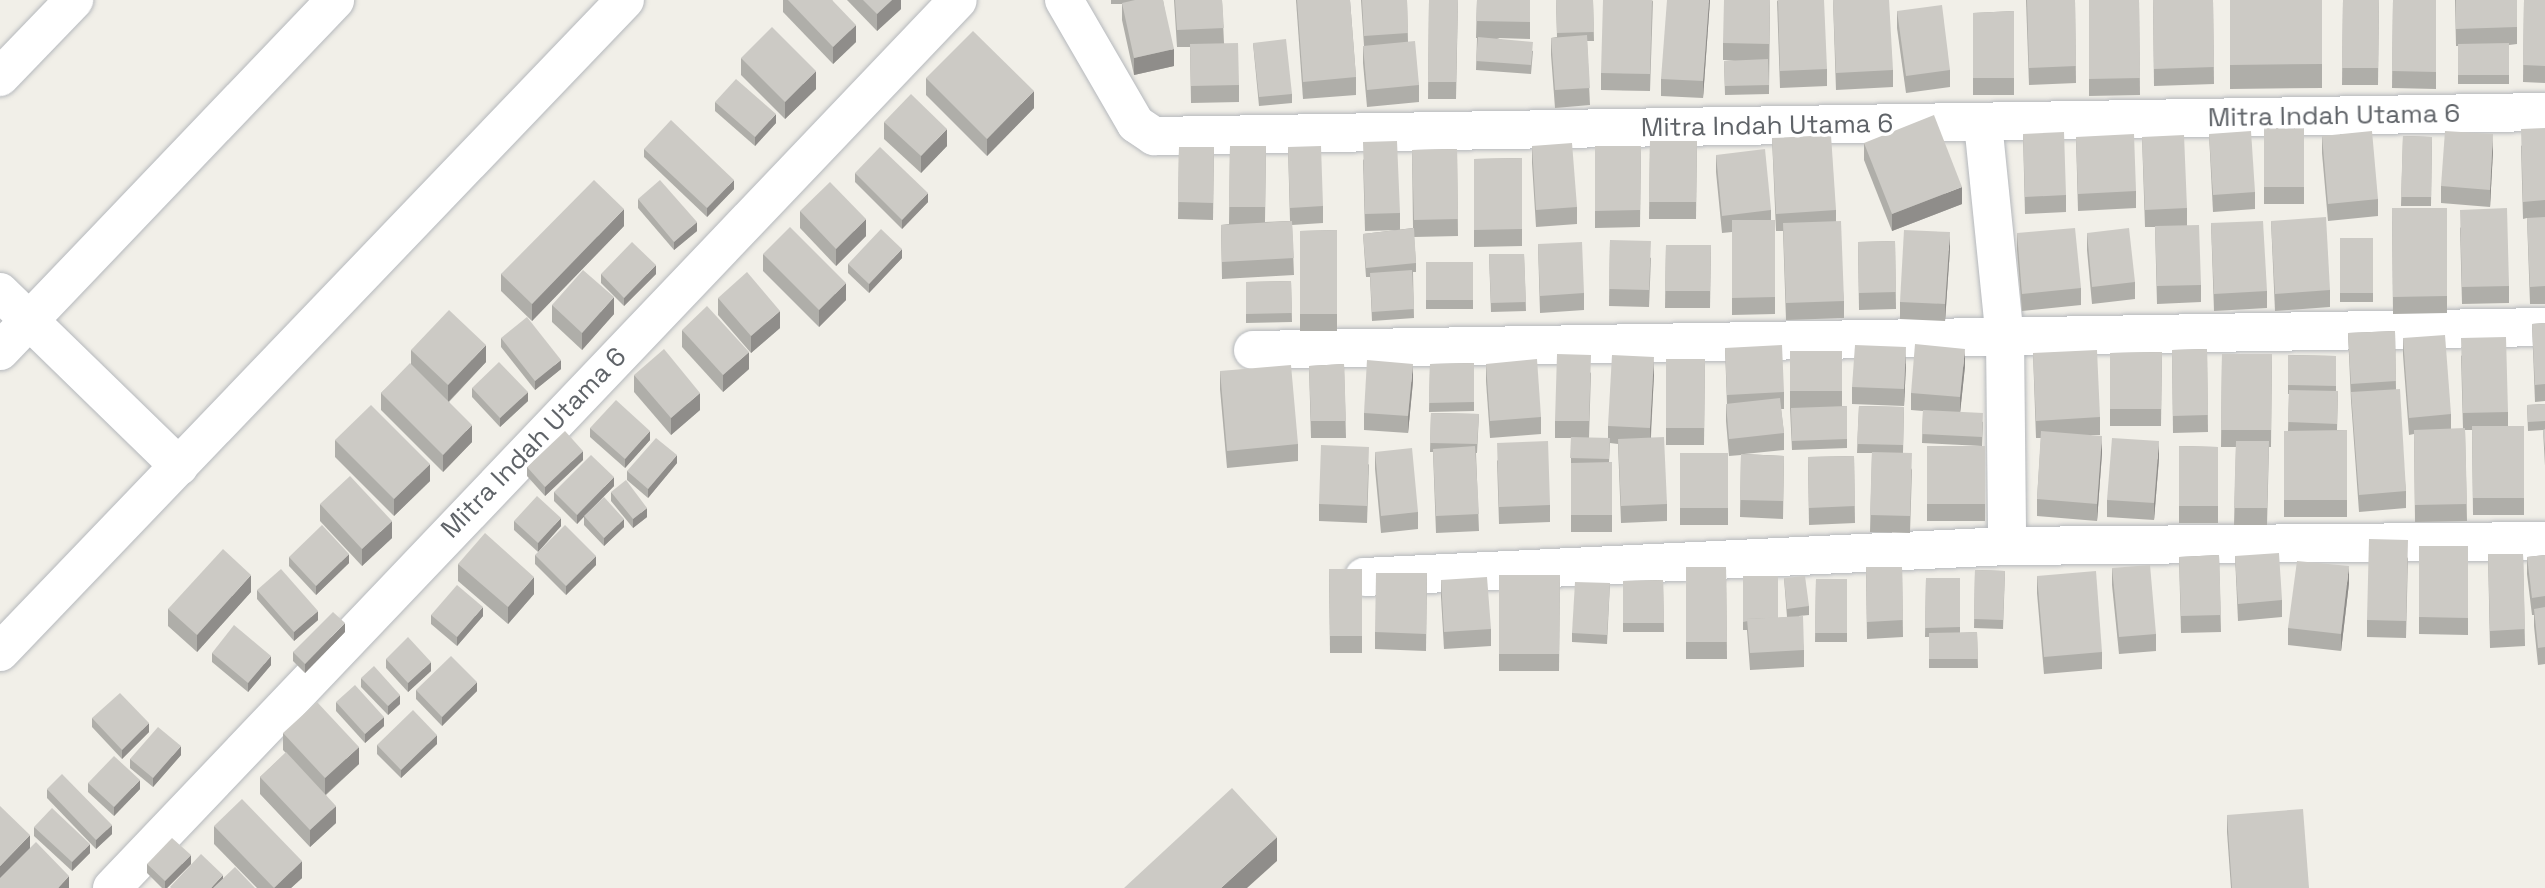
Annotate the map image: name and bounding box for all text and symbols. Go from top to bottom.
street label: Mitra Indah Utama 6 [2208,98,2460,134]
street label: Mitra Indah Utama 6 [1641,108,1893,144]
street label: Mitra Indah Utama 6 [435,341,633,545]

